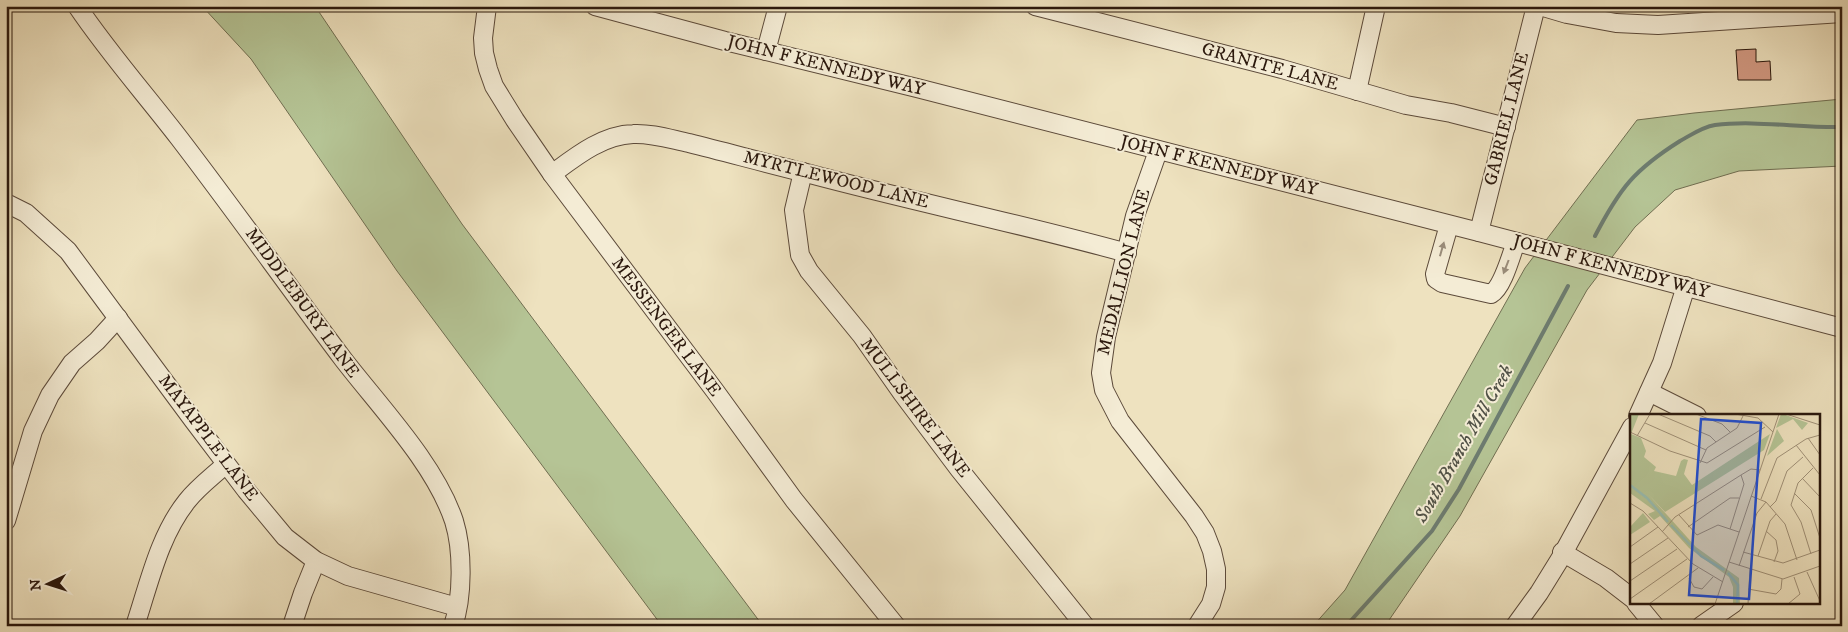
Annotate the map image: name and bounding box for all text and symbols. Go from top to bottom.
street label: JOHN F KENNEDY WAY [723,30,928,101]
street label: GRANITE LANE [1199,38,1341,96]
street label: GABRIEL LANE [1480,50,1534,188]
street label: JOHN F KENNEDY WAY [1116,130,1321,201]
street label: MYRTLEWOOD LANE [741,146,931,214]
street label: MEDALLION LANE [1093,186,1155,357]
street label: MIDDLEBURY LANE [240,224,364,383]
street label: JOHN F KENNEDY WAY [1508,230,1712,304]
one-way arrow [1438,242,1446,257]
street label: MESSENGER LANE [606,253,726,401]
one-way arrow [1502,260,1510,274]
street label: MULLSHIRE LANE [855,334,975,482]
water label: South Branch Mill Creek [1409,361,1518,528]
street label: MAYAPPLE LANE [153,370,263,506]
inset map [1630,414,1820,604]
north arrow [22,560,72,610]
text: N [27,578,45,591]

